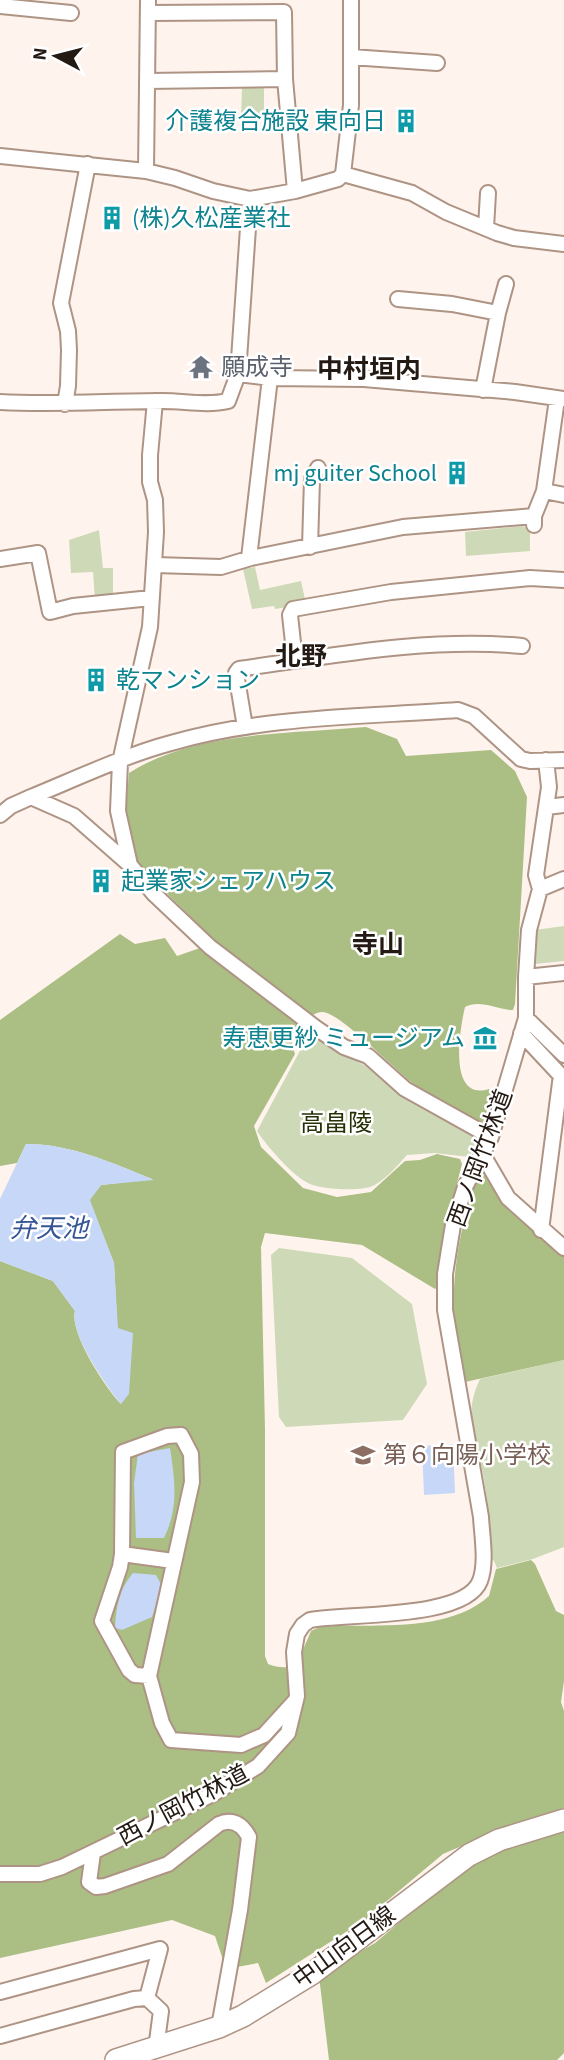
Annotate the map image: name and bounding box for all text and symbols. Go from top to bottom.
north arrow [21,21,91,91]
text: N [26,46,55,62]
place label: 介護複合施設 東向日 [165,104,386,139]
building icon: 介護複合施設 東向日 [392,107,420,135]
place label: (株)久松産業社 [132,201,291,236]
building icon: (株)久松産業社 [98,204,126,232]
place label: 願成寺 [221,350,293,385]
district label: 中村垣内 [317,351,421,388]
temple icon: 願成寺 [187,353,215,381]
place label: mj guiter School [274,456,437,491]
building icon: mj guiter School [443,459,471,487]
district label: 北野 [275,638,327,675]
place label: 乾マンション [116,663,260,698]
building icon: 乾マンション [82,666,110,694]
place label: 起業家シェアハウス [121,864,336,899]
building icon: 起業家シェアハウス [87,867,115,895]
district label: 寺山 [352,926,404,963]
place label: 寿恵更紗 ミュージアム [222,1021,465,1056]
museum icon: 寿恵更紗 ミュージアム [471,1024,499,1052]
street label: 西ノ岡竹林道 [439,1085,522,1232]
park label: 高畠陵 [300,1106,372,1141]
water label: 弁天池 [10,1210,91,1247]
place label: 第６向陽小学校 [383,1438,551,1473]
school or university icon: 第６向陽小学校 [349,1441,377,1469]
street label: 西ノ岡竹林道 [111,1756,255,1855]
street label: 中山向日線 [285,1898,403,1997]

